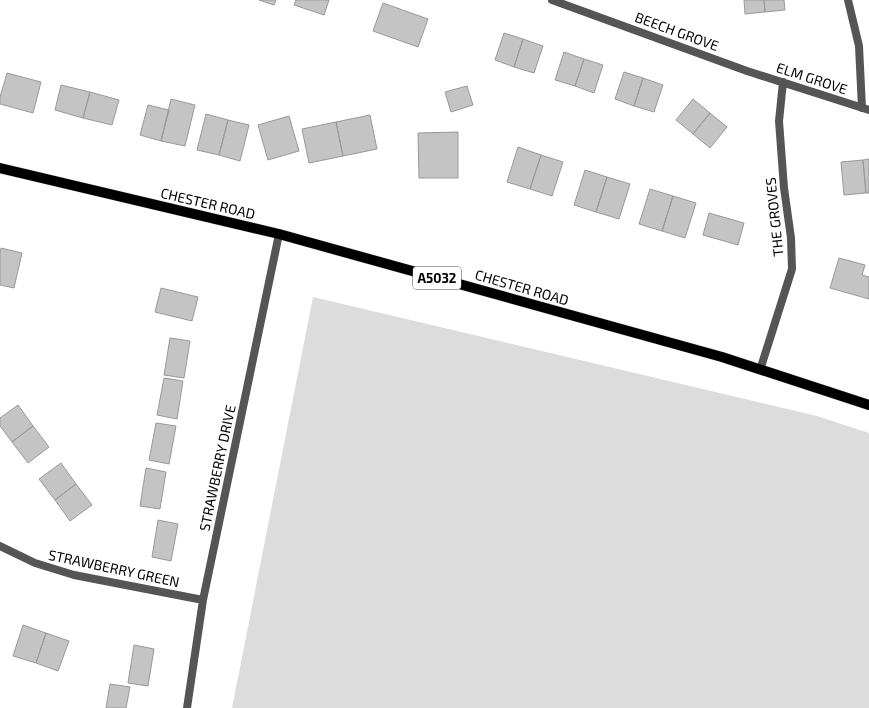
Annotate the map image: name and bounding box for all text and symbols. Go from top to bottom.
street label: BEECH GROVE [633,8,721,54]
street label: ELM GROVE [774,59,850,97]
street label: THE GROVES [761,176,787,257]
street label: CHESTER ROAD [159,184,257,222]
street label: CHESTER ROAD [473,265,571,309]
road number: A5032 [413,267,461,289]
street label: STRAWBERRY DRIVE [195,403,239,533]
street label: STRAWBERRY GREEN [47,546,181,590]

